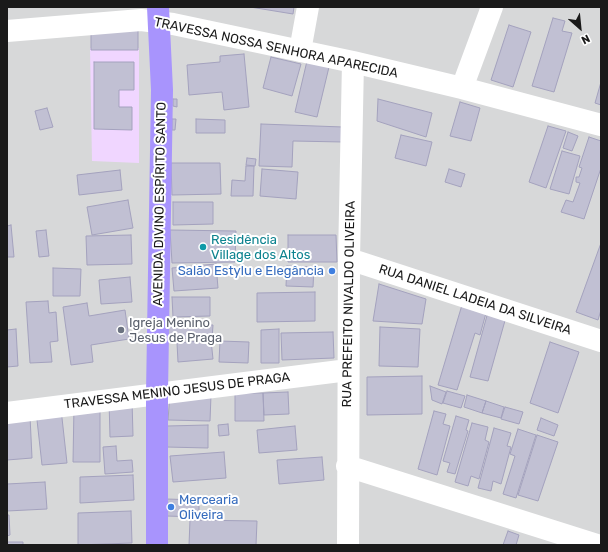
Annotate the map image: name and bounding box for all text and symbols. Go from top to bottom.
north arrow [560,8,600,48]
street label: TRAVESSA NOSSA SENHORA APARECIDA [153,14,399,82]
text: N [579,32,592,47]
street label: AVENIDA DIVINO ESPÍRITO SANTO [150,102,170,306]
street label: RUA PREFEITO NIVALDO OLIVEIRA [339,201,359,407]
place label: Residência Village dos Altos [211,232,310,263]
marker: Residência Village dos Altos [198,242,208,252]
street label: RUA DANIEL LADEIA DA SILVEIRA [377,261,573,339]
place label: Salão Estylu e Elegância [178,263,324,279]
marker: Salão Estylu e Elegância [327,266,337,276]
place label: Igreja Menino Jesus de Praga [129,315,222,346]
marker: Igreja Menino Jesus de Praga [116,325,126,335]
street label: TRAVESSA MENINO JESUS DE PRAGA [63,369,291,413]
place label: Mercearia Oliveira [179,492,238,523]
marker: Mercearia Oliveira [166,502,176,512]

